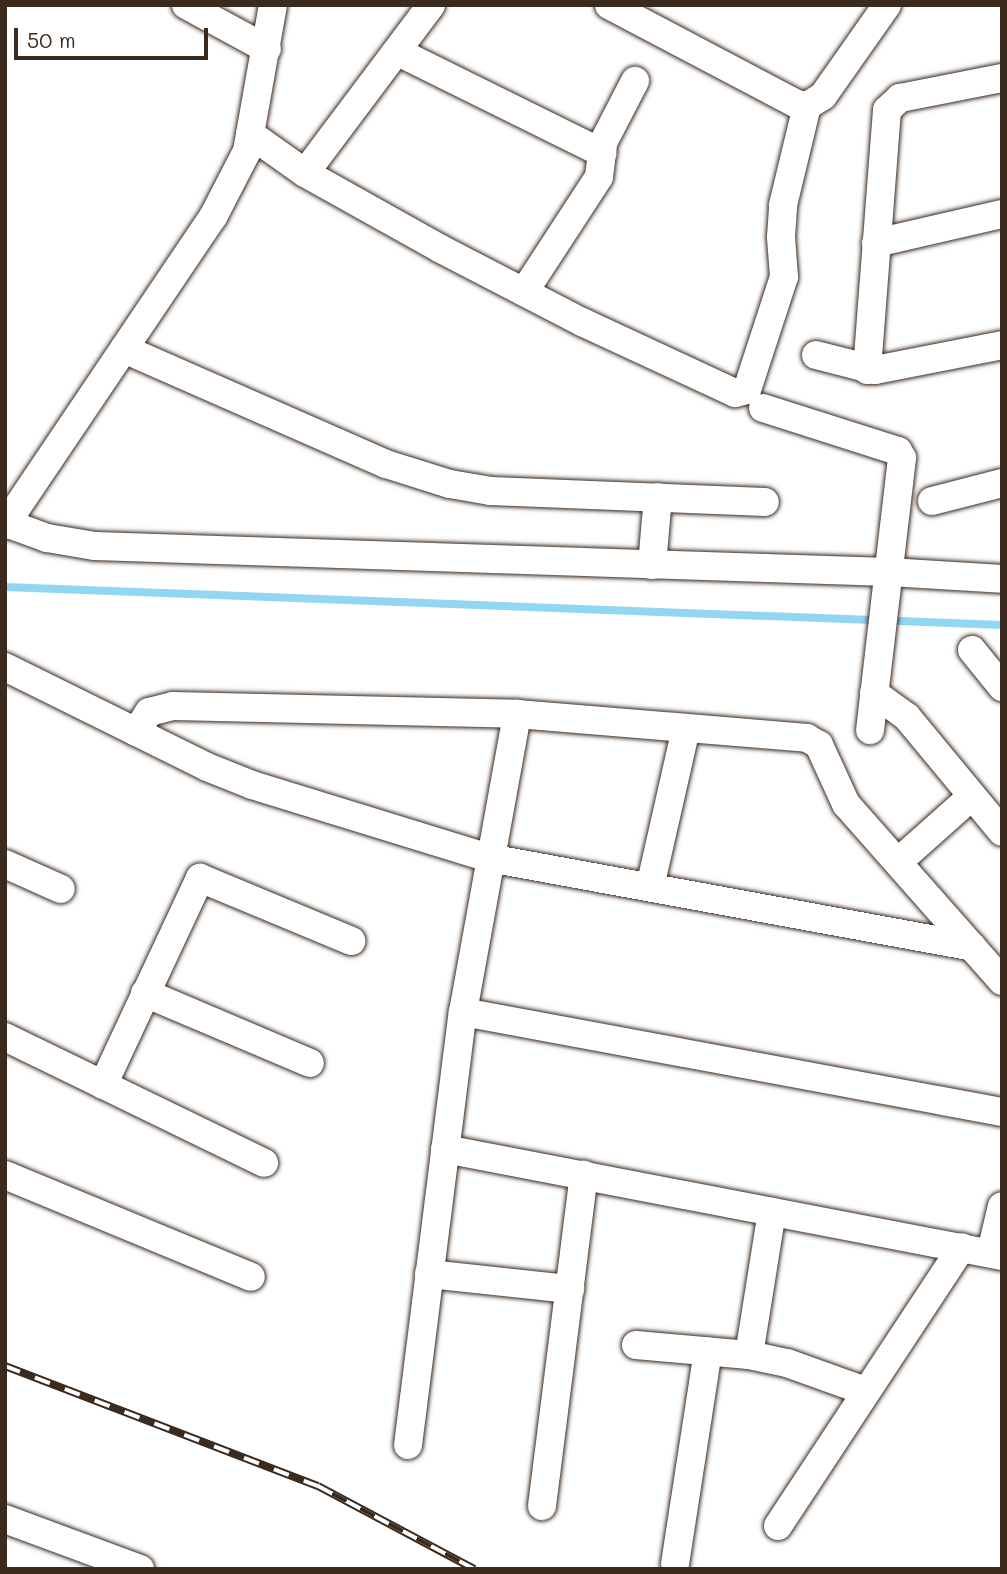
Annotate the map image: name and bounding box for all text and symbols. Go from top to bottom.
scale bar [18,14,212,58]
text: 50 m [27,26,76,53]

